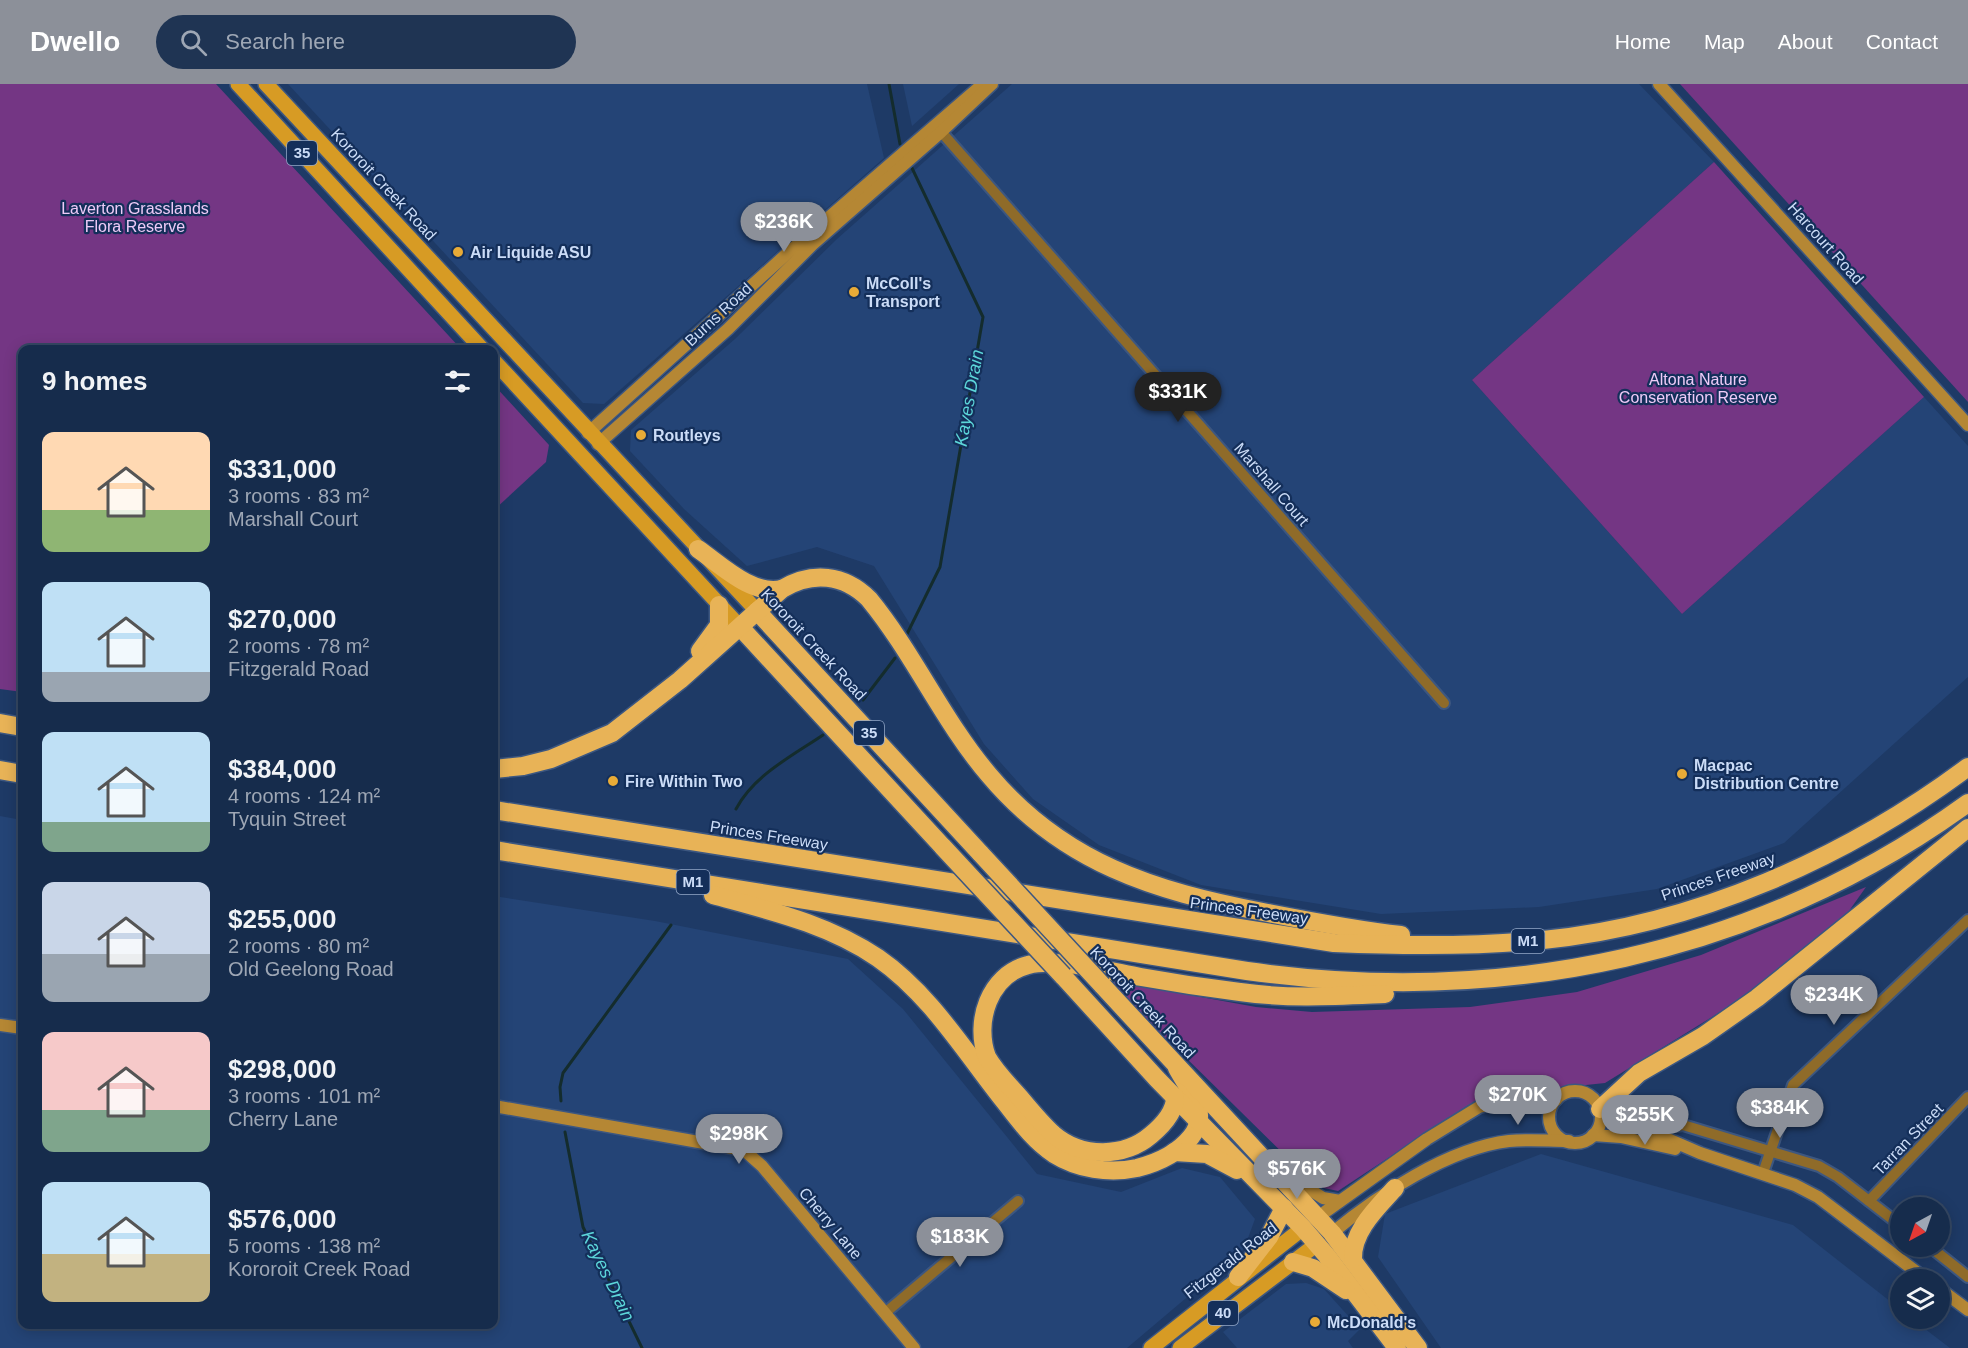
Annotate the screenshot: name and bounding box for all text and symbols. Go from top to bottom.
search box [156,15,576,69]
text: Dwello [30,26,120,57]
icon: search [177,26,210,59]
text: Search here [225,29,345,54]
text: Home [1615,30,1671,53]
text: Map [1704,30,1745,53]
text: About [1778,30,1833,53]
text: Contact [1866,30,1938,53]
street label: Kororoit Creek Road [328,125,440,243]
road number: 35 [287,141,317,165]
street label: Harcourt Road [1785,199,1867,288]
park label: Laverton Grasslands Flora Reserve [61,200,209,235]
pin: $236K [742,202,826,253]
text: $236K [755,210,813,232]
place label: Air Liquide ASU [470,244,591,261]
marker: Air Liquide ASU [451,245,465,259]
place label: McColl's Transport [866,275,940,310]
street label: Burns Road [682,279,755,349]
marker: McColl's Transport [847,285,861,299]
water label: Kayes Drain [951,348,987,448]
icon: filters [441,365,474,398]
text: 9 homes [42,366,148,396]
park label: Altona Nature Conservation Reserve [1619,371,1777,406]
pin: $331K [1136,372,1220,423]
text: $331K [1149,380,1207,402]
place label: Routleys [653,427,721,444]
marker: Routleys [634,428,648,442]
street label: Marshall Court [1231,439,1313,530]
text: $331,000 [228,454,336,484]
icon: home [90,456,162,528]
text: 3 rooms · 83 m² [228,485,369,507]
text: Marshall Court [228,508,358,530]
street label: Kororoit Creek Road [758,585,870,703]
text: $270,000 [228,604,336,634]
icon: home [90,606,162,678]
text: 2 rooms · 78 m² [228,635,369,657]
text: Fitzgerald Road [228,658,369,680]
road number: 35 [854,721,884,745]
text: $384,000 [228,754,336,784]
icon: home [90,756,162,828]
place label: Macpac Distribution Centre [1694,757,1839,792]
marker: Macpac Distribution Centre [1675,767,1689,781]
place label: Fire Within Two [625,773,743,790]
marker: Fire Within Two [606,774,620,788]
text: 4 rooms · 124 m² [228,785,380,807]
text: Tyquin Street [228,808,346,830]
street label: Princes Freeway [709,818,829,853]
street label: Princes Freeway [1659,849,1777,904]
road number: M1 [676,870,710,894]
street label: Princes Freeway [1189,894,1309,927]
text: $255,000 [228,904,336,934]
icon: home [90,906,162,978]
road number: M1 [1512,929,1544,953]
text: 2 rooms · 80 m² [228,935,369,957]
street label: Kororoit Creek Road [1087,943,1199,1061]
text: Old Geelong Road [228,958,394,980]
pin: $234K [1792,975,1876,1026]
text: $234K [1805,983,1863,1005]
text: $298,000 [228,1054,336,1084]
icon: home [90,1056,162,1128]
pin: $270K [1476,1075,1560,1126]
text: $270K [1489,1083,1547,1105]
text: 3 rooms · 101 m² [228,1085,380,1107]
pin: $384K [1738,1088,1822,1139]
pin: $255K [1603,1095,1687,1146]
text: $384K [1751,1096,1809,1118]
street label: Tarran Street [1870,1100,1947,1179]
text: $255K [1616,1103,1674,1125]
text: Cherry Lane [228,1108,338,1130]
pin: $298K [697,1114,781,1165]
text: $298K [710,1122,768,1144]
pin: $576K [1255,1149,1339,1200]
text: $576K [1268,1157,1326,1179]
street label: Cherry Lane [796,1184,865,1263]
north arrow [1890,1197,1950,1257]
map controls [1890,1197,1950,1329]
text: $576,000 [228,1204,336,1234]
icon: home [90,1206,162,1278]
pin: $183K [918,1217,1002,1268]
street label: Fitzgerald Road [1181,1219,1280,1302]
text: $183K [931,1225,989,1247]
water label: Kayes Drain [578,1228,638,1324]
text: 5 rooms · 138 m² [228,1235,380,1257]
text: Kororoit Creek Road [228,1258,410,1280]
button: layers [1890,1269,1950,1329]
road number: 40 [1208,1301,1238,1325]
place label: McDonald's [1327,1314,1416,1331]
marker: McDonald's [1308,1315,1322,1329]

